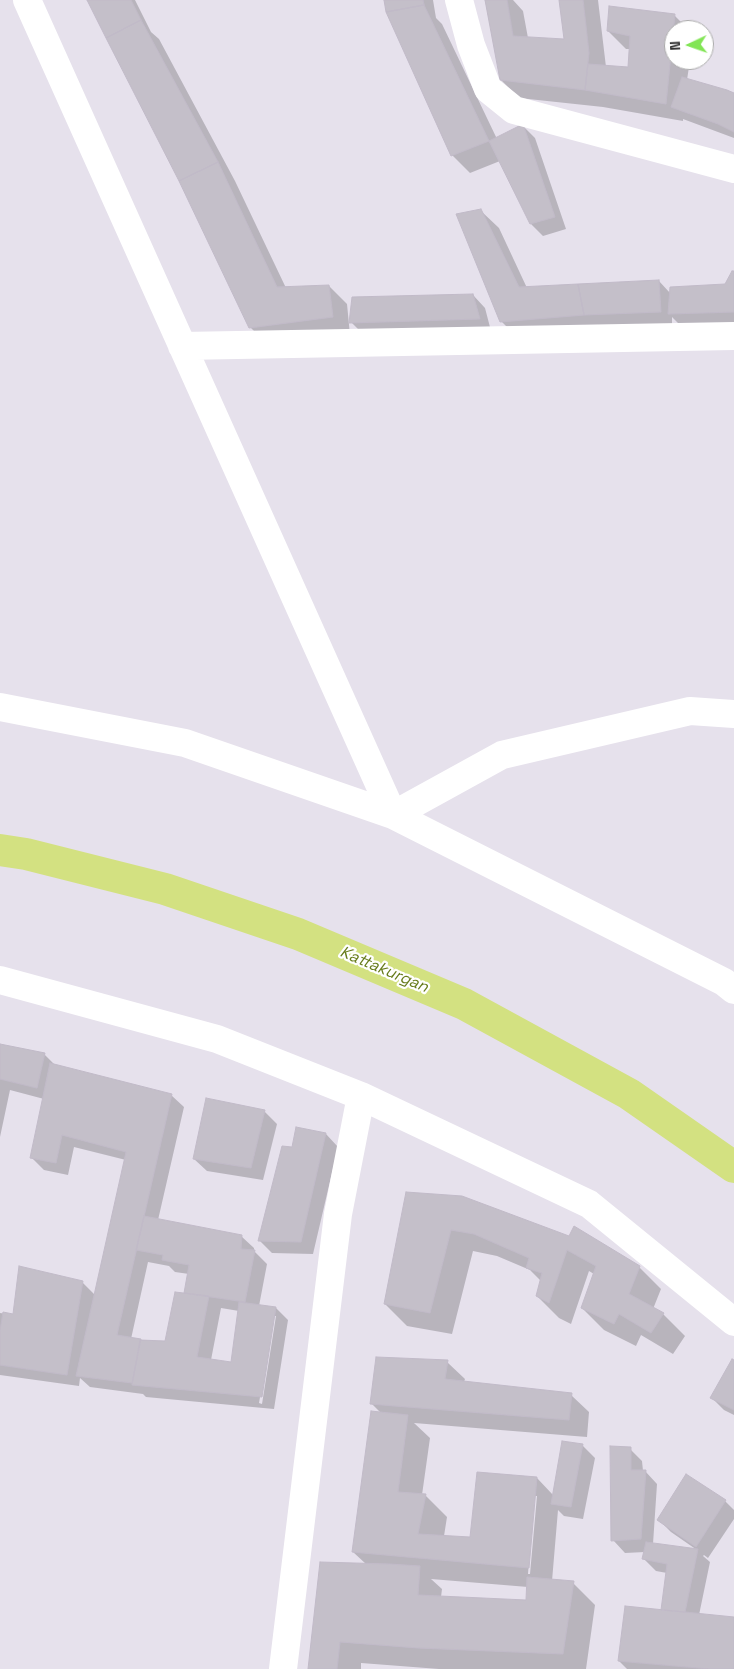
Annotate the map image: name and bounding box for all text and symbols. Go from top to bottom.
north arrow [664,20,714,70]
text: N [666,41,684,51]
water label: Kattakurgan [337,943,431,997]

